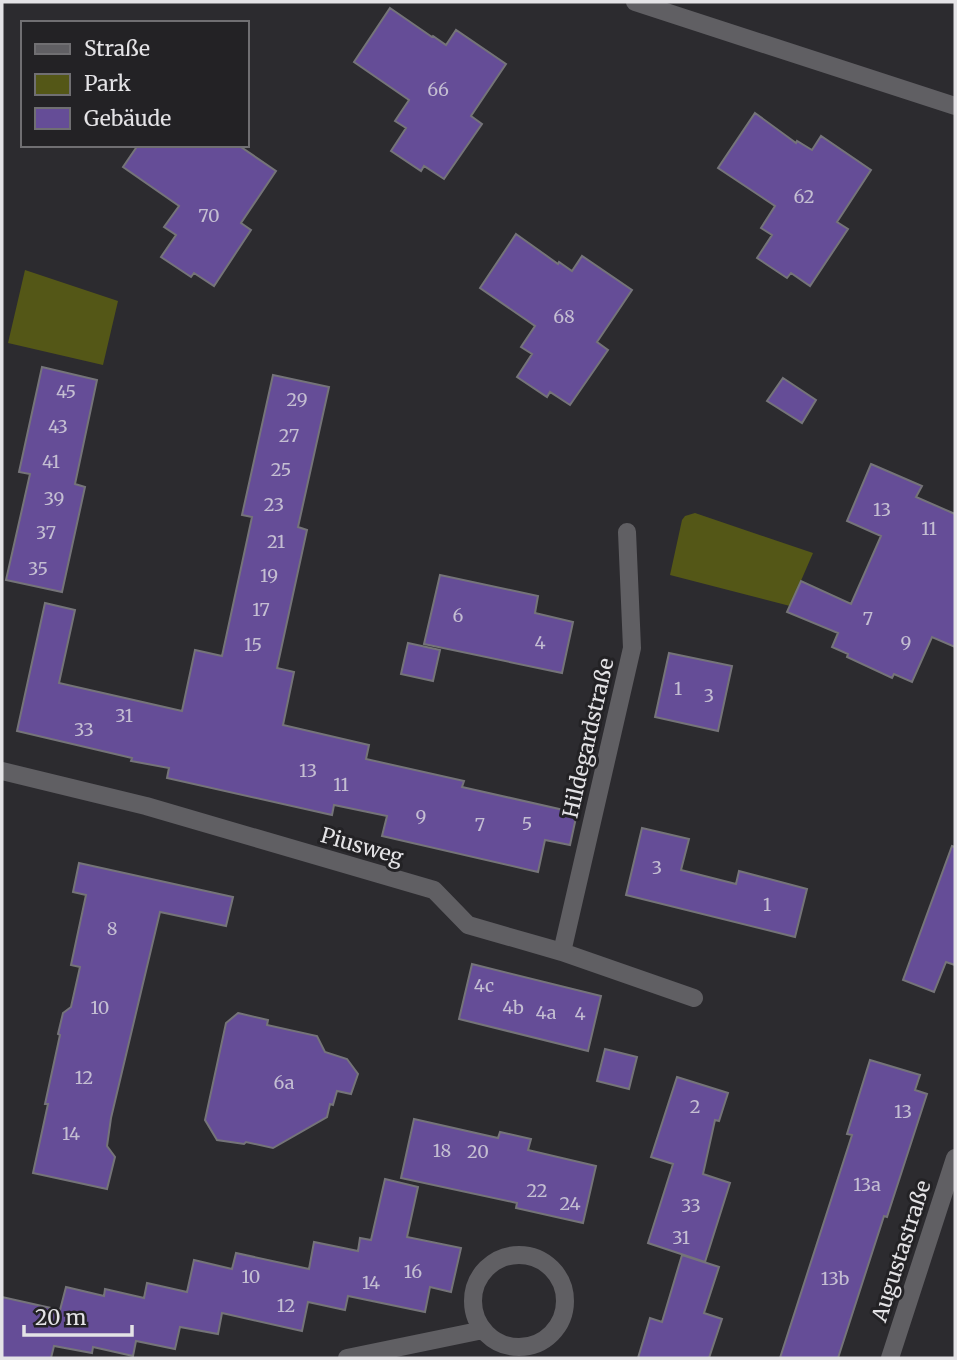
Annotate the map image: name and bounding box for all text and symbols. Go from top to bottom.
legend [21,21,248,147]
text: Straße [84,35,150,62]
text: Park [84,70,131,97]
house number: 66 [427,78,449,101]
text: Gebäude [84,105,171,132]
house number: 62 [794,185,814,208]
house number: 70 [198,204,220,227]
house number: 68 [553,305,575,328]
house number: 45 [56,380,76,403]
house number: 29 [286,388,308,411]
house number: 43 [48,415,68,438]
house number: 27 [279,424,299,447]
house number: 41 [42,450,60,473]
house number: 25 [271,458,291,481]
house number: 39 [44,487,64,510]
house number: 23 [264,493,284,516]
house number: 13 [873,498,891,521]
house number: 11 [921,517,937,540]
house number: 37 [36,521,56,544]
house number: 21 [267,530,285,553]
house number: 35 [28,557,48,580]
house number: 19 [260,564,278,587]
house number: 17 [252,598,270,621]
house number: 6 [453,604,464,627]
house number: 7 [863,607,873,630]
house number: 4 [534,631,546,654]
house number: 9 [901,631,911,654]
house number: 15 [244,633,262,656]
street label: Hildegardstraße [556,655,620,821]
house number: 1 [674,677,682,700]
house number: 3 [704,684,714,707]
house number: 31 [115,704,133,727]
house number: 33 [74,718,94,741]
house number: 13 [299,759,317,782]
house number: 11 [333,773,349,796]
house number: 9 [416,805,426,828]
house number: 5 [522,812,532,835]
house number: 7 [475,813,485,836]
street label: Piusweg [318,821,407,871]
house number: 3 [652,856,662,879]
house number: 1 [763,893,771,916]
house number: 8 [107,917,117,940]
house number: 4c [474,974,494,997]
house number: 10 [91,996,109,1019]
house number: 4b [502,996,524,1019]
house number: 4a [535,1001,557,1024]
house number: 4 [574,1002,586,1025]
house number: 12 [75,1066,93,1089]
house number: 6a [274,1071,295,1094]
house number: 2 [690,1095,700,1118]
house number: 13 [894,1100,912,1123]
house number: 14 [62,1122,80,1145]
house number: 18 [433,1139,451,1162]
house number: 20 [467,1140,489,1163]
house number: 13a [853,1173,881,1196]
street label: Augustastraße [865,1177,937,1326]
house number: 22 [526,1179,548,1202]
house number: 24 [559,1192,581,1215]
house number: 33 [681,1194,701,1217]
house number: 31 [672,1226,690,1249]
house number: 16 [404,1260,422,1283]
house number: 10 [242,1265,260,1288]
house number: 13b [821,1267,849,1290]
house number: 14 [362,1271,380,1294]
scale bar [24,1294,133,1338]
house number: 12 [277,1294,295,1317]
text: 20 m [35,1304,87,1331]

